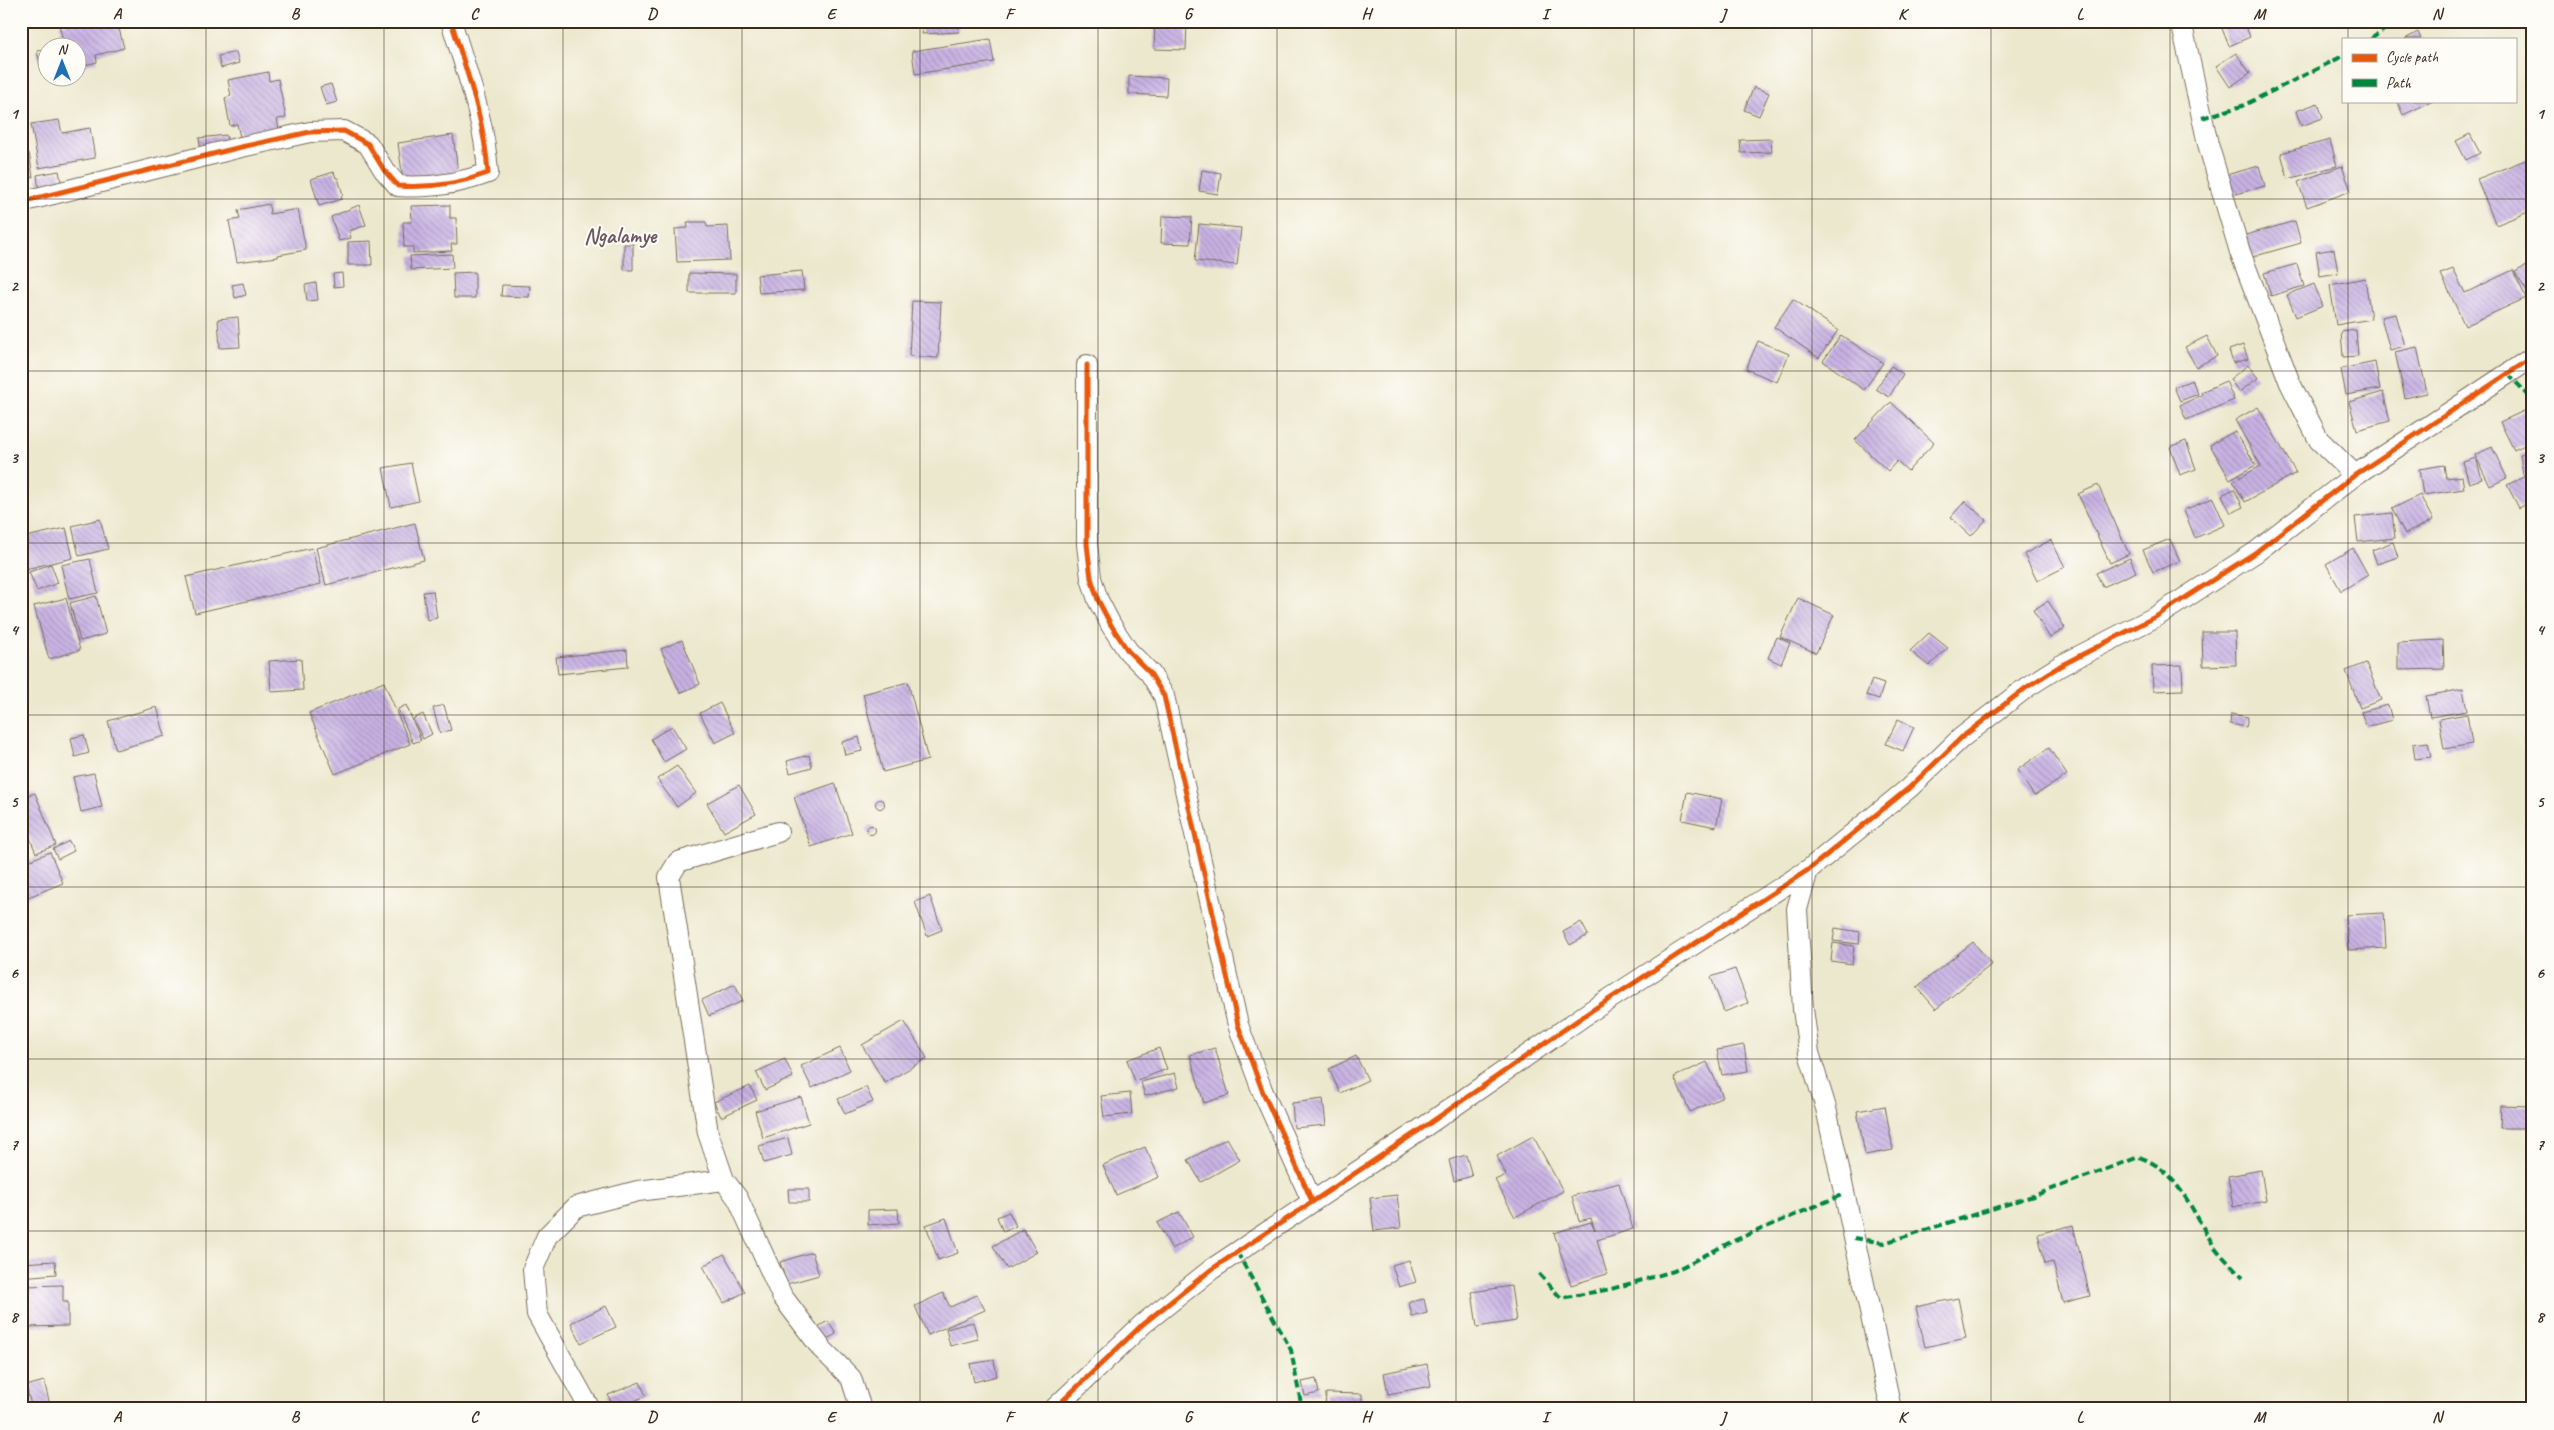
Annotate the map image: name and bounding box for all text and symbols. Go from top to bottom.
text: A [113,4,123,24]
text: B [291,4,301,24]
text: C [470,4,480,24]
text: D [647,4,658,24]
text: E [827,4,838,24]
text: F [1005,4,1016,24]
text: G [1184,4,1194,24]
text: H [1361,4,1373,24]
text: I [1542,4,1552,24]
text: J [1719,4,1728,24]
text: K [1898,4,1910,24]
text: L [2077,4,2085,24]
text: M [2253,4,2267,24]
text: N [2432,4,2445,24]
north arrow [38,38,88,88]
legend [2342,38,2516,102]
text: N [58,41,69,58]
text: Cycle path [2386,48,2438,67]
text: Path [2386,74,2412,93]
text: 1 [10,104,19,124]
text: 1 [2536,104,2545,124]
district label: Ngalamye [584,222,658,250]
text: 2 [10,276,19,296]
text: 2 [2536,276,2545,296]
text: 3 [10,448,19,468]
text: 3 [2536,448,2545,468]
text: 4 [10,620,19,640]
text: 4 [2536,620,2545,640]
text: 5 [11,792,20,812]
text: 5 [2537,792,2546,812]
text: 6 [10,963,19,983]
text: 6 [2536,963,2545,983]
text: 7 [10,1135,19,1155]
text: 7 [2536,1135,2545,1155]
text: 8 [10,1307,19,1327]
text: 8 [2536,1307,2545,1327]
text: A [113,1407,123,1427]
text: B [291,1407,301,1427]
text: C [470,1407,480,1427]
text: D [647,1407,658,1427]
text: E [827,1407,838,1427]
text: F [1005,1407,1016,1427]
text: G [1184,1407,1194,1427]
text: H [1361,1407,1373,1427]
text: I [1542,1407,1552,1427]
text: J [1719,1407,1728,1427]
text: K [1898,1407,1910,1427]
text: L [2077,1407,2085,1427]
text: M [2253,1407,2267,1427]
text: N [2432,1407,2445,1427]

